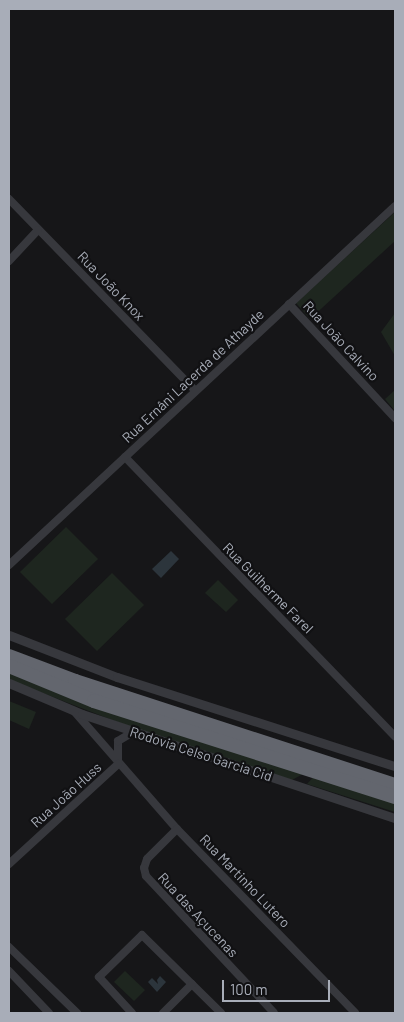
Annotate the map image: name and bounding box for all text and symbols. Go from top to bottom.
street label: Rua João Knox [74,248,148,324]
street label: Rua João Calvino [300,298,382,384]
street label: Rua Ernâni Lacerda de Athayde [119,306,267,446]
street label: Rua Guilherme Farel [219,539,317,637]
street label: Rodovia Celso Garcia Cid [128,723,274,785]
street label: Rua João Huss [27,759,105,831]
street label: Rua Martinho Lutero [196,831,294,931]
street label: Rua das Açucenas [154,869,242,961]
scale bar [224,970,332,1002]
text: 100 m [230,980,268,998]

